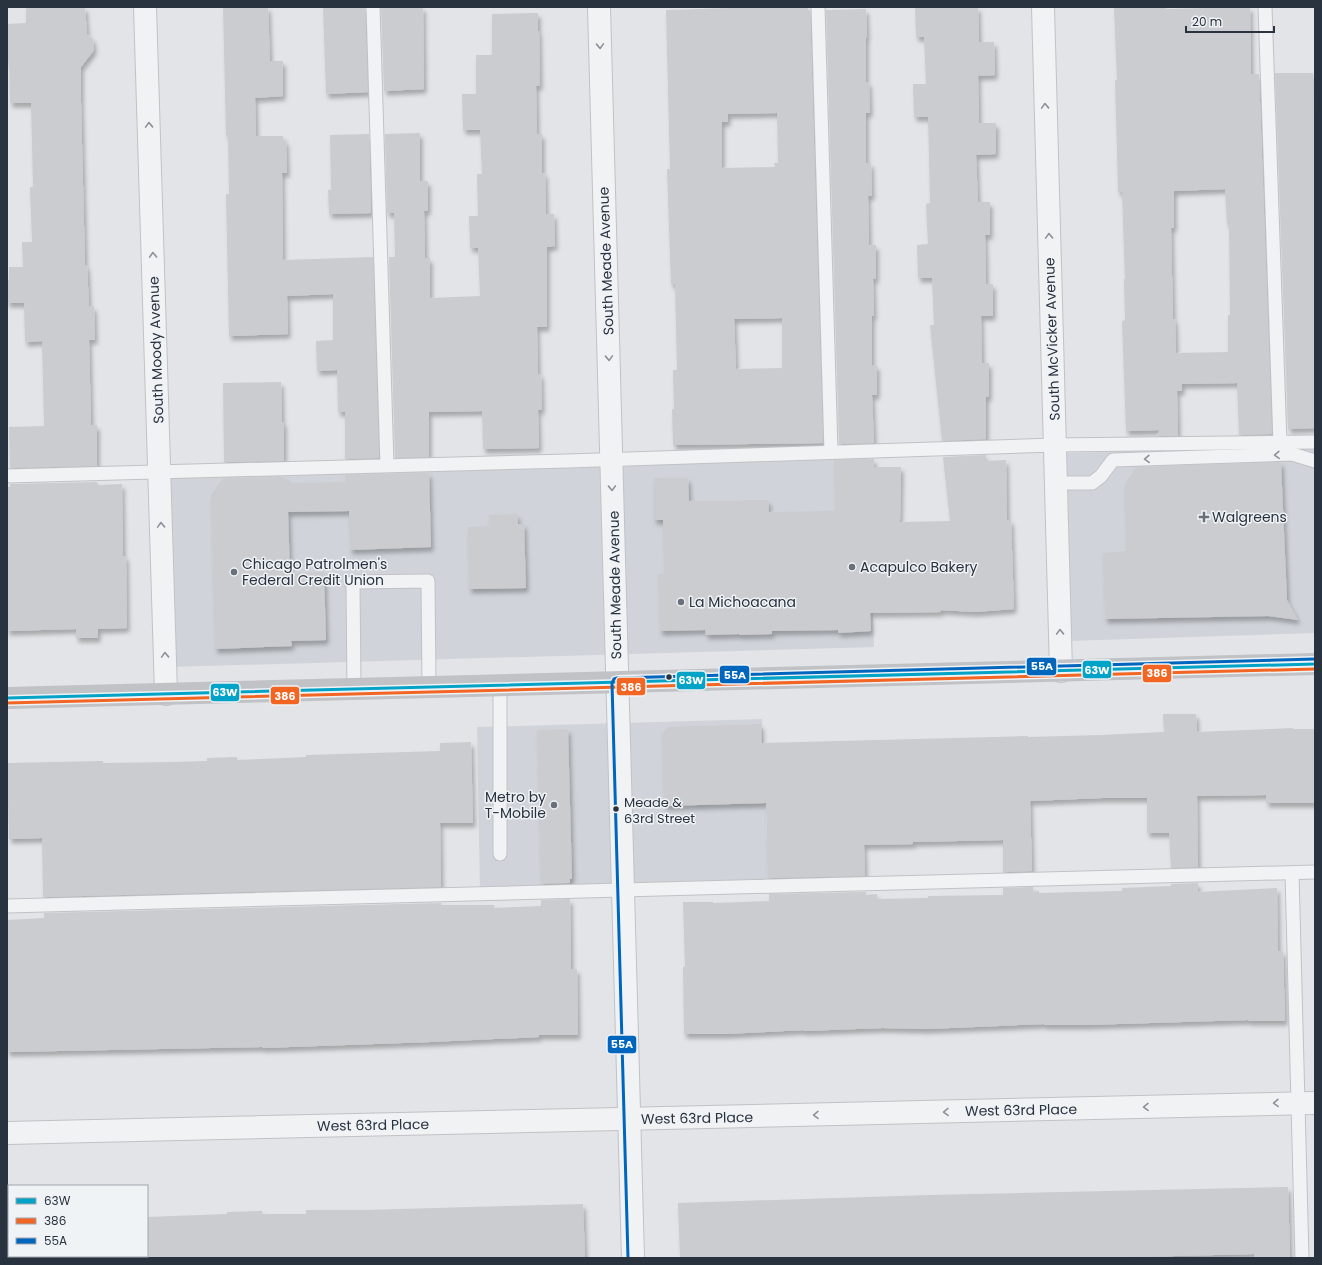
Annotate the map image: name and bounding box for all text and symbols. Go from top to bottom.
scale bar [1186,8,1274,34]
text: 20 m [1192,13,1222,30]
one-way arrow [596,43,604,49]
one-way arrow [1041,103,1050,109]
one-way arrow [145,122,153,128]
street label: South Meade Avenue [593,186,619,336]
one-way arrow [1045,233,1053,239]
one-way arrow [148,252,157,258]
street label: South McVicker Avenue [1039,257,1065,421]
street label: South Moody Avenue [143,276,169,424]
one-way arrow [604,355,613,361]
one-way arrow [1274,450,1280,459]
one-way arrow [1144,455,1150,463]
one-way arrow [608,485,616,491]
place label: Walgreens [1212,507,1287,527]
street label: South Meade Avenue [604,510,626,659]
marker: Walgreens [1199,512,1209,522]
one-way arrow [157,522,165,528]
place label: Chicago Patrolmen's Federal Credit Union [242,554,387,590]
place label: Acapulco Bakery [860,557,978,577]
marker: Acapulco Bakery [847,562,857,572]
marker: Chicago Patrolmen's Federal Credit Union [229,567,239,577]
place label: La Michoacana [689,592,796,612]
marker: La Michoacana [676,597,686,607]
one-way arrow [1056,629,1064,635]
one-way arrow [161,652,169,658]
line badge: 55A [1026,657,1057,676]
text: 55A [1031,658,1053,674]
line badge: 63W [1082,660,1112,679]
text: 63W [1084,662,1110,678]
line badge: 386 [1142,664,1172,683]
line badge: 55A [719,665,750,684]
text: 386 [1147,665,1167,681]
text: 55A [724,667,746,683]
line badge: 63W [676,671,706,690]
unlabelled marker [664,672,674,682]
text: 63W [678,672,704,688]
line badge: 386 [616,677,646,696]
text: 386 [621,679,641,695]
line badge: 63W [210,683,240,702]
text: 63W [212,684,238,700]
line badge: 386 [270,686,300,705]
text: 386 [275,688,295,704]
place label: Metro by T-Mobile [485,787,546,823]
place label: Meade & 63rd Street [624,793,695,828]
marker: Metro by T-Mobile [549,800,559,810]
marker: Meade & 63rd Street [611,804,621,814]
line badge: 55A [607,1035,637,1054]
text: 55A [611,1036,633,1052]
street label: West 63rd Place [965,1099,1078,1121]
one-way arrow [1273,1099,1279,1108]
one-way arrow [1143,1103,1149,1111]
street label: West 63rd Place [641,1107,754,1129]
one-way arrow [943,1107,949,1116]
one-way arrow [813,1111,819,1119]
street label: West 63rd Place [317,1114,430,1136]
legend [8,1185,148,1257]
text: 63W [44,1192,71,1209]
text: 386 [44,1212,66,1229]
text: 55A [44,1232,67,1249]

